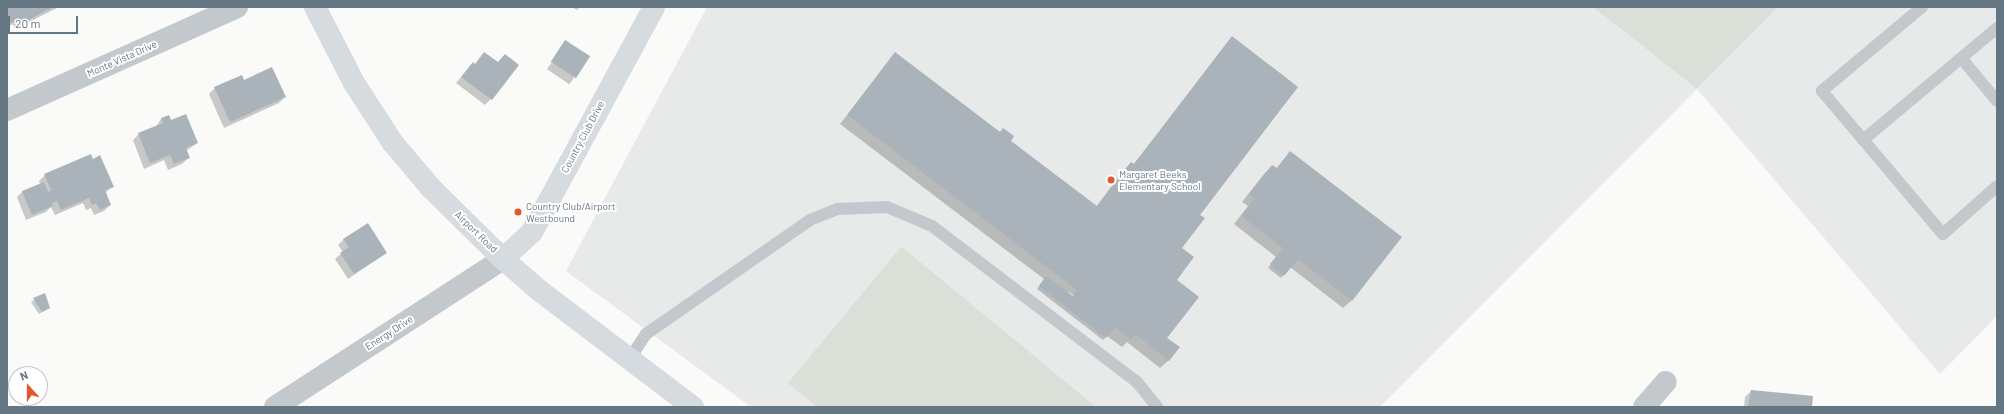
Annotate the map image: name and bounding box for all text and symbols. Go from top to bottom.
scale bar [10,8,80,34]
text: 20 m [15,16,41,30]
street label: Monte Vista Drive [85,38,159,80]
street label: Country Club Drive [559,99,607,175]
place label: Margaret Beeks Elementary School [1119,168,1200,192]
marker: Margaret Beeks Elementary School [1106,175,1116,185]
place label: Country Club/Airport Westbound [526,200,615,224]
marker: Country Club/Airport Westbound [513,207,523,217]
street label: Airport Road [452,209,500,255]
street label: Energy Drive [363,313,415,353]
north arrow [8,366,48,406]
text: N [18,368,30,383]

